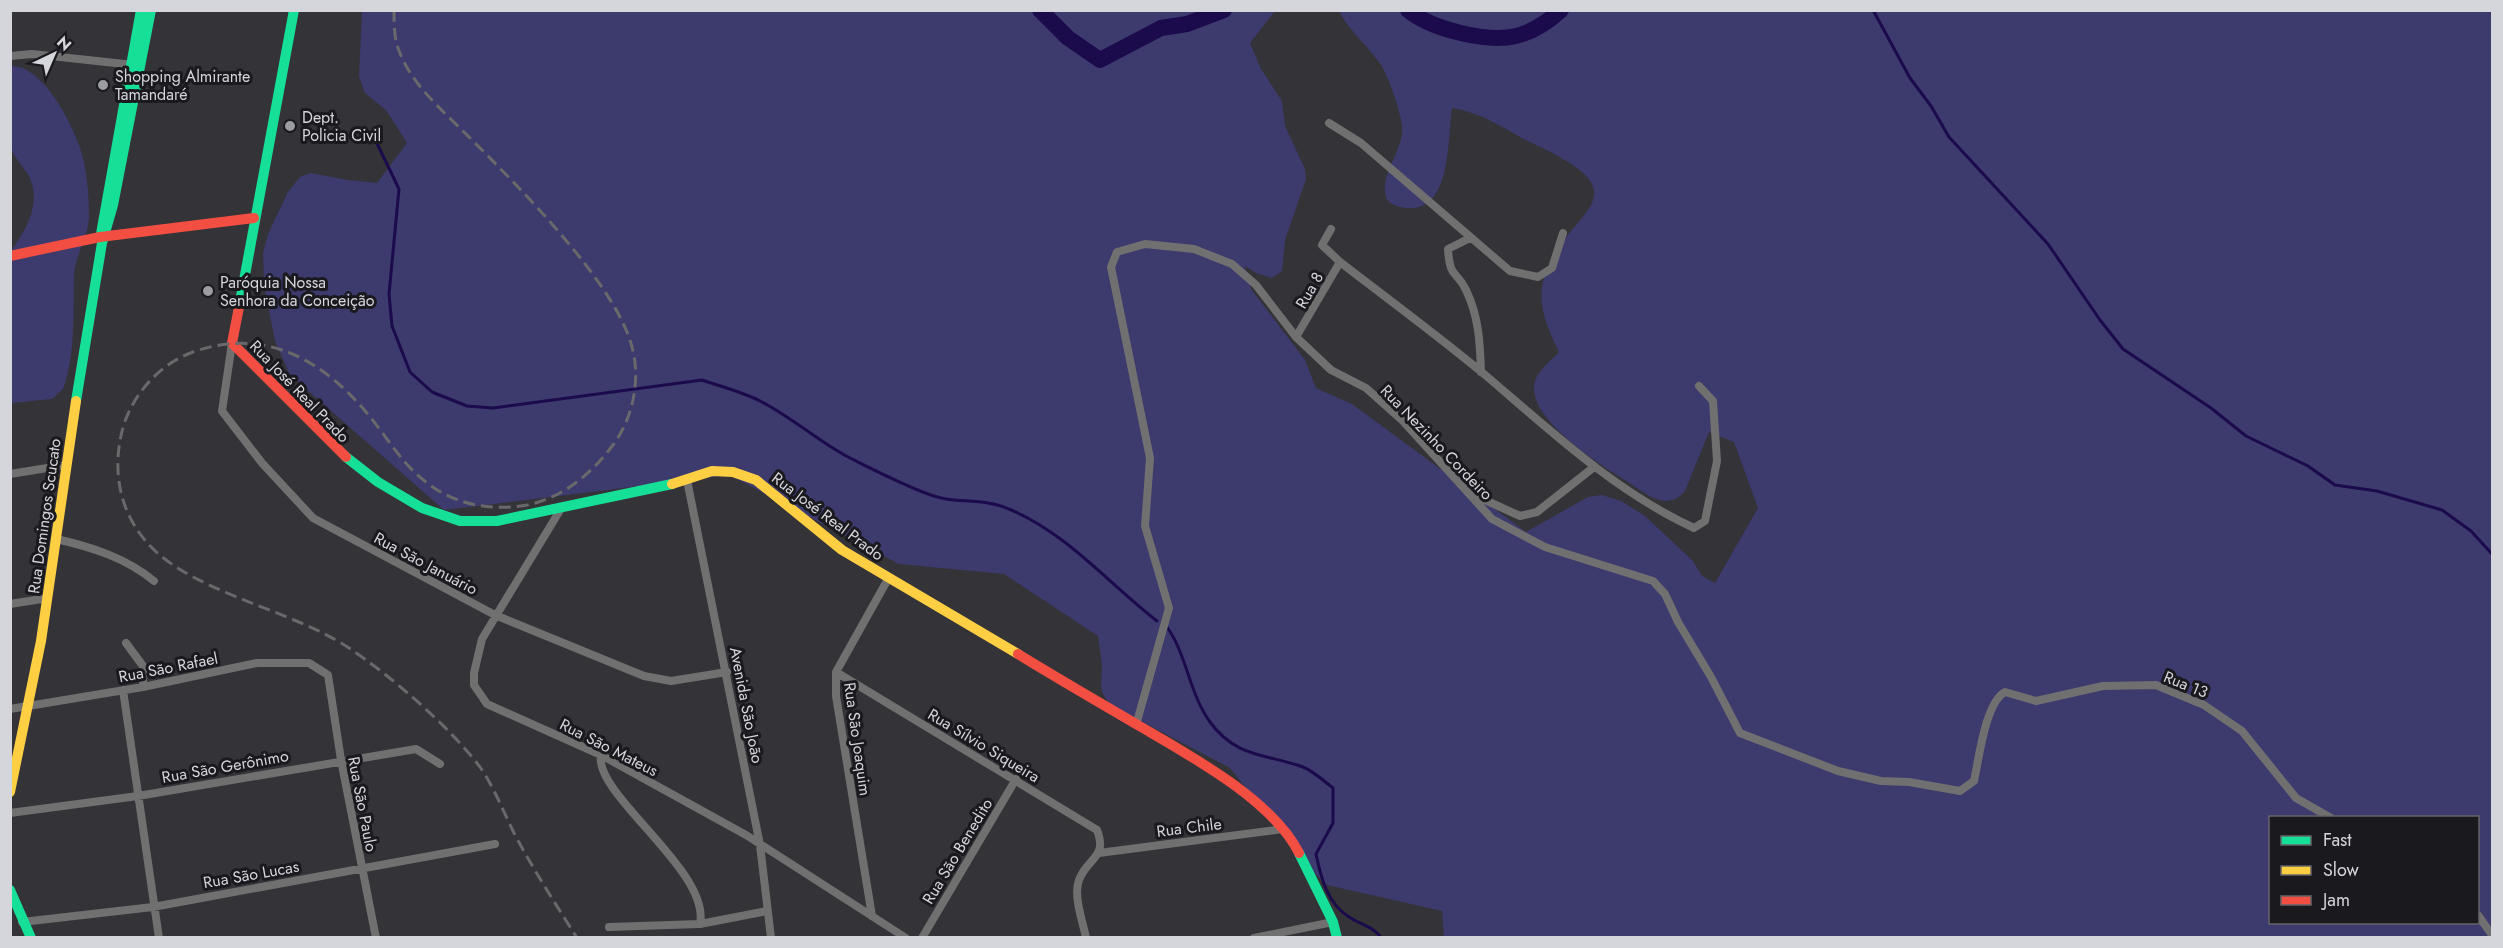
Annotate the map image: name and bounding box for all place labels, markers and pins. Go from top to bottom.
place label: Shopping Almirante Tamandaré [115,65,250,106]
marker: Shopping Almirante Tamandaré [96,78,110,92]
place label: Dept. Policia Civil [302,106,381,147]
marker: Dept. Policia Civil [283,119,297,133]
place label: Paróquia Nossa Senhora da Conceição [220,271,375,312]
marker: Paróquia Nossa Senhora da Conceição [201,284,215,298]

